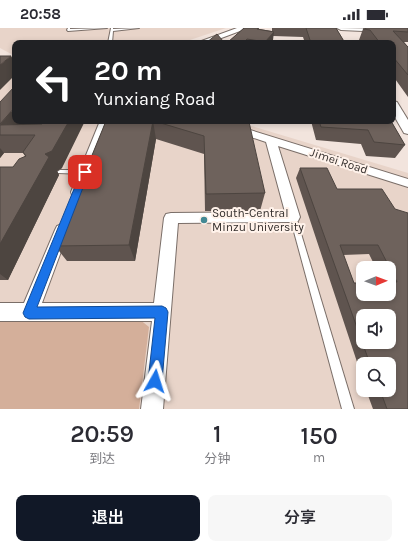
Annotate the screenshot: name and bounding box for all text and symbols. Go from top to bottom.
text: 20:58 [20,5,61,23]
text: 20 m [94,54,162,87]
icon: left [28,56,80,108]
text: Yunxiang Road [94,88,216,110]
street label: Jimei Road [308,145,370,177]
pin [68,155,102,189]
icon: arrive [74,161,96,183]
place label: South-Central Minzu University [212,206,304,234]
marker: South-Central Minzu University [199,215,209,225]
north arrow [356,261,396,301]
map controls [356,261,396,397]
button: sound [356,309,396,349]
button: search [356,357,396,397]
position arrow [134,360,176,402]
text: 20:59 [70,420,134,448]
text: 1 [213,420,221,448]
text: 150 [301,422,338,450]
text: m [313,450,325,465]
text: 到达 [89,451,115,466]
text: 分钟 [204,451,230,466]
button: 退出 [16,495,200,541]
button: 分享 [208,495,392,541]

